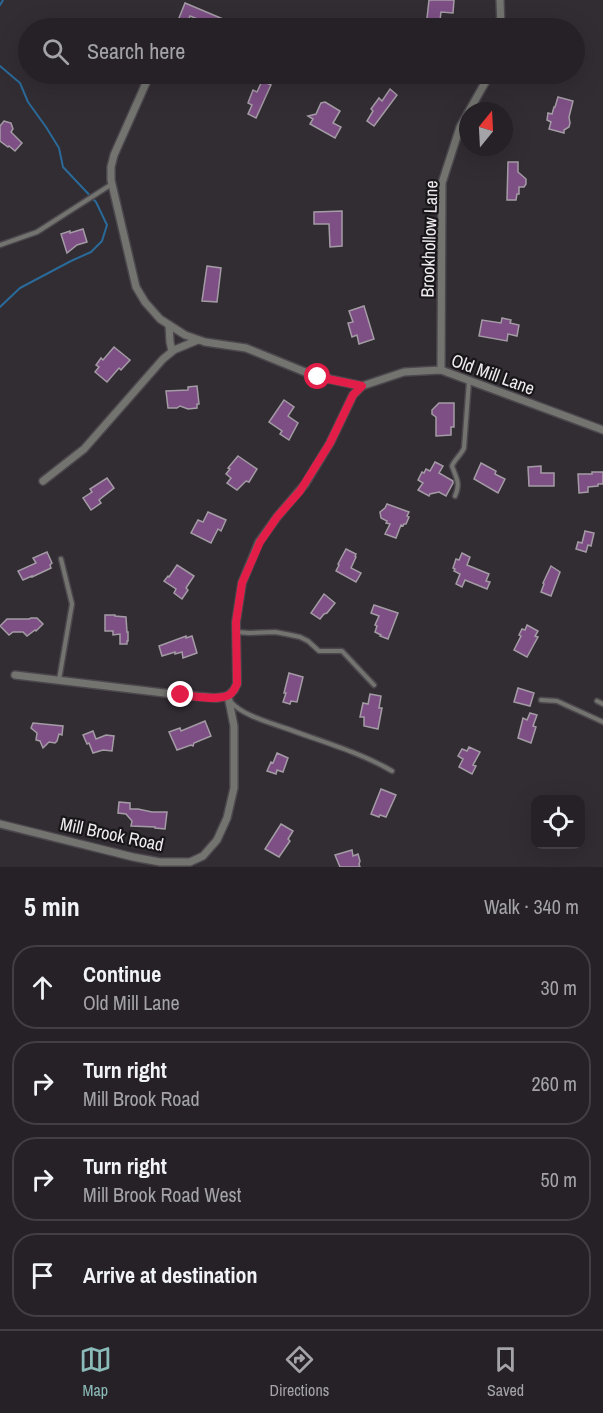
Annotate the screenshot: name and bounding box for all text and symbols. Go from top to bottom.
search box [18,18,585,84]
icon: search [39,35,72,68]
text: Search here [87,36,185,66]
north arrow [459,102,513,156]
street label: Brookhollow Lane [414,180,444,298]
street label: Old Mill Lane [448,347,538,401]
route start [304,363,330,389]
route end [167,681,193,707]
map controls [531,795,585,849]
button: locate [531,795,585,849]
street label: Mill Brook Road [58,811,166,857]
text: 5 min [24,889,80,924]
text: Walk · 340 m [484,893,579,920]
text: Continue [83,959,161,989]
icon: ahead [26,971,59,1004]
text: 30 m [541,974,577,1001]
text: Old Mill Lane [83,989,180,1016]
text: Turn right [83,1055,167,1085]
icon: right [26,1067,59,1100]
text: 260 m [531,1070,577,1097]
text: Mill Brook Road [83,1085,200,1112]
text: Turn right [83,1151,167,1181]
icon: right [26,1163,59,1196]
text: 50 m [541,1166,577,1193]
text: Mill Brook Road West [83,1181,241,1208]
icon: arrive [26,1259,59,1292]
text: Arrive at destination [83,1260,257,1290]
tab: Map [79,1343,112,1401]
tab: Directions [269,1343,329,1401]
tab: Saved [487,1343,524,1401]

